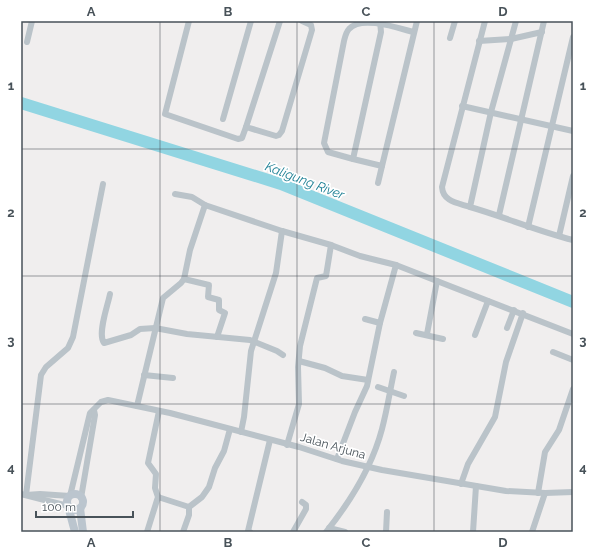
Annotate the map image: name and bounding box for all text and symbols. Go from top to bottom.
text: A [87,4,96,19]
text: B [224,4,233,19]
text: C [362,4,371,19]
text: D [498,4,508,19]
text: 1 [8,78,15,93]
text: 1 [580,78,587,93]
water label: Kaligung River [263,159,347,203]
text: 2 [7,205,15,220]
text: 2 [579,205,587,220]
text: 3 [7,333,15,348]
text: 3 [579,333,587,348]
street label: Jalan Arjuna [299,430,367,462]
text: 4 [7,460,15,475]
text: 4 [579,460,587,475]
scale bar [36,493,133,519]
text: 100 m [42,500,76,514]
text: A [87,535,96,550]
text: B [224,535,233,550]
text: C [362,535,371,550]
text: D [498,535,508,550]

